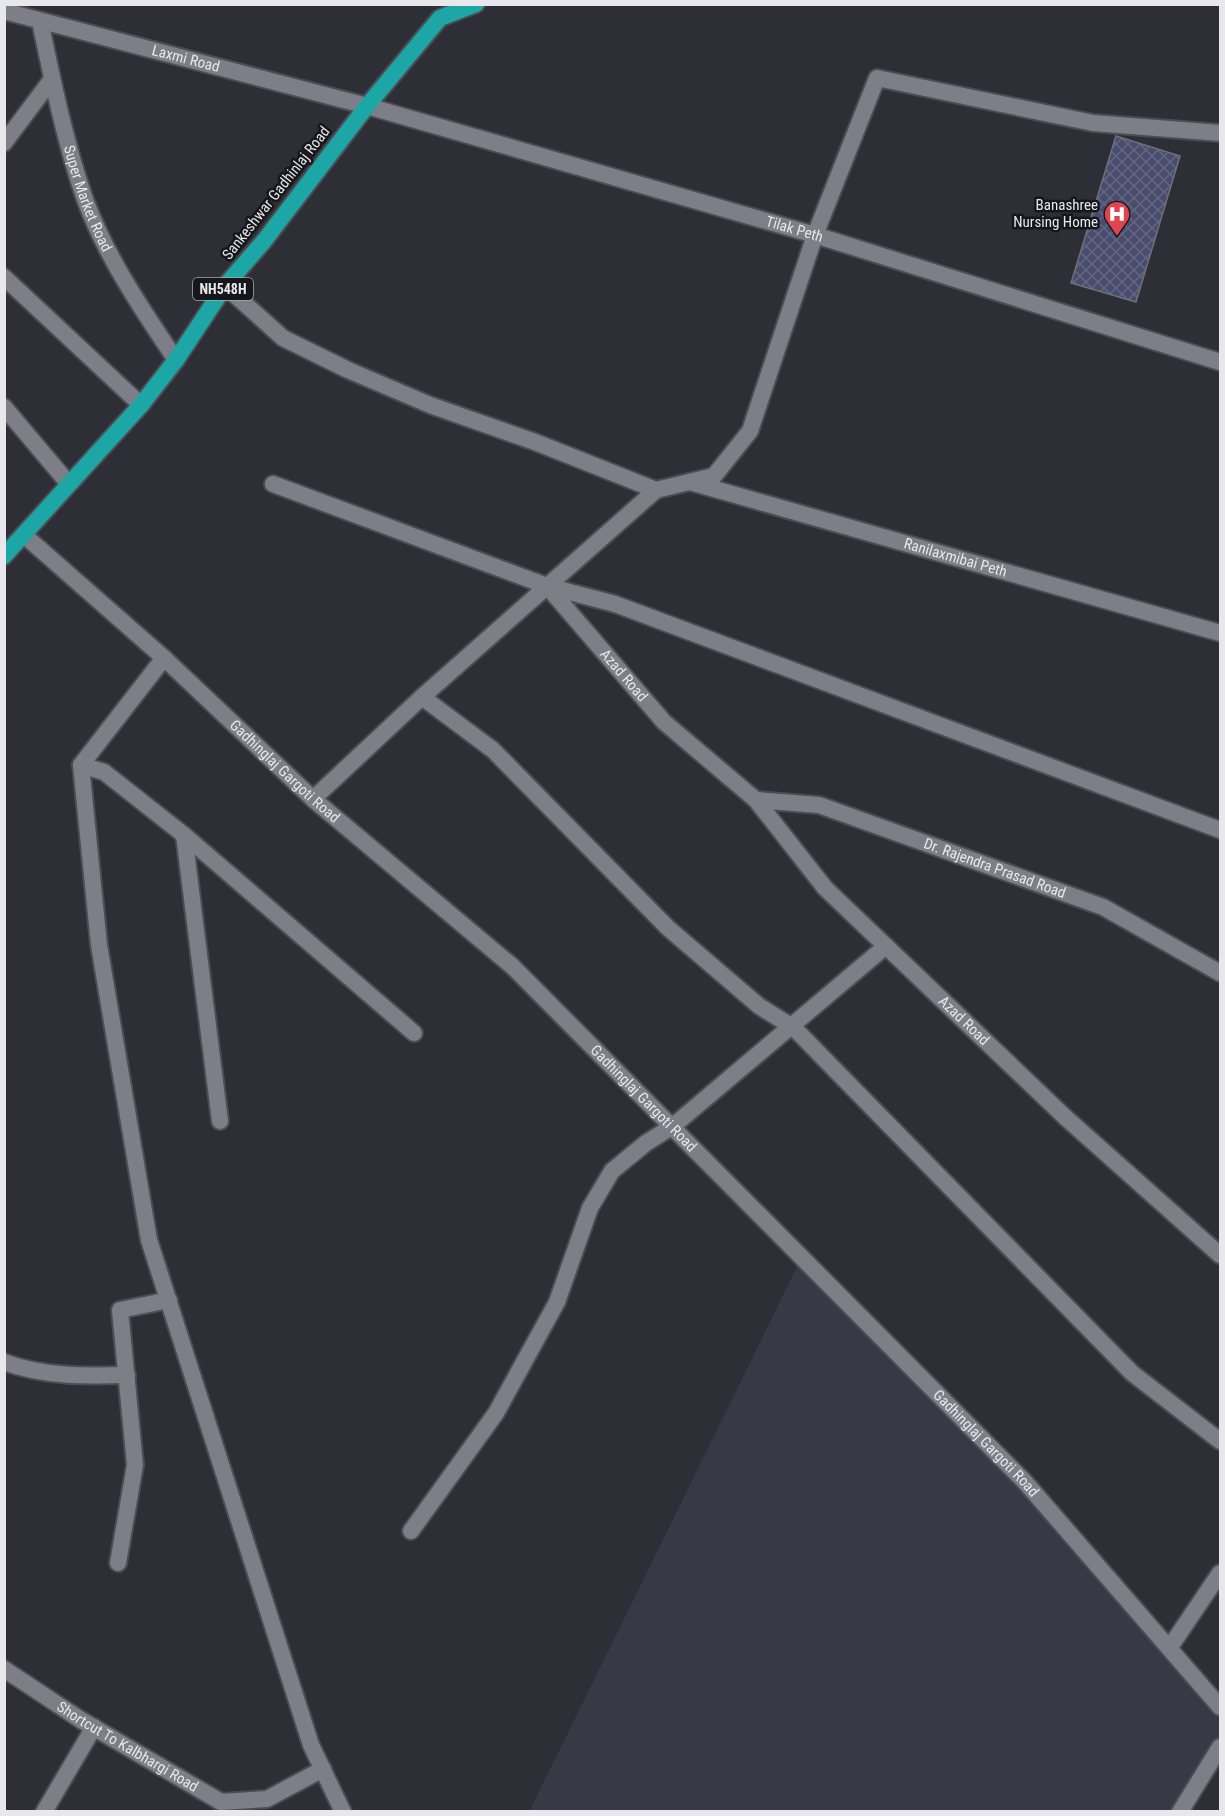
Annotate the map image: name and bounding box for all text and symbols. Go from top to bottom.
street label: Laxmi Road [150,41,222,76]
street label: Sankeshwar Gadhinlaj Road [218,123,334,263]
street label: Super Market Road [60,143,116,255]
place label: Banashree Nursing Home [1013,196,1098,231]
hospital icon: Banashree Nursing Home [1102,199,1132,237]
street label: Tilak Peth [764,212,825,246]
road number: NH548H [193,278,253,300]
street label: Ranilaxmibai Peth [902,534,1009,581]
street label: Azad Road [596,645,651,705]
street label: Gadhinglaj Gargoti Road [226,716,343,827]
street label: Dr. Rajendra Prasad Road [921,834,1068,902]
street label: Azad Road [935,992,993,1049]
street label: Gadhinglaj Gargoti Road [587,1041,701,1156]
street label: Gadhinglaj Gargoti Road [929,1386,1043,1501]
street label: Shortcut To Kalbhargi Road [53,1698,201,1796]

